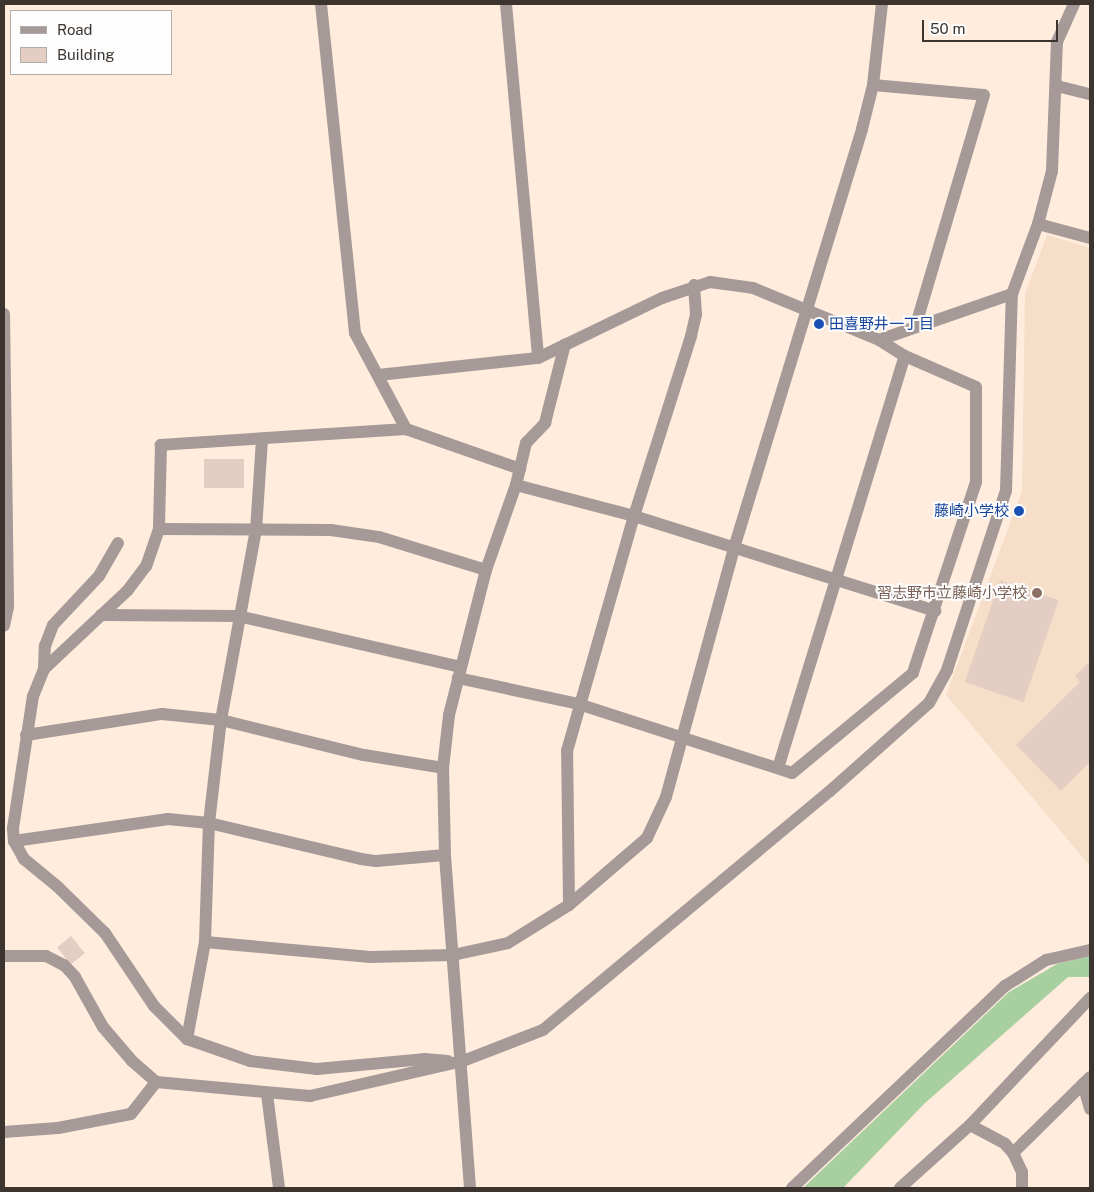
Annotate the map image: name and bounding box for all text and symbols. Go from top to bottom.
legend [10,10,172,75]
scale bar [924,10,1060,42]
text: 50 m [930,20,965,37]
text: Road [57,21,93,38]
text: Building [57,46,115,63]
place label: 田喜野井一丁目 [829,315,934,333]
marker: 田喜野井一丁目 [813,318,825,330]
place label: 藤崎小学校 [934,502,1009,520]
marker: 藤崎小学校 [1013,505,1025,517]
place label: 習志野市立藤崎小学校 [877,584,1027,602]
marker: 習志野市立藤崎小学校 [1031,587,1043,599]

